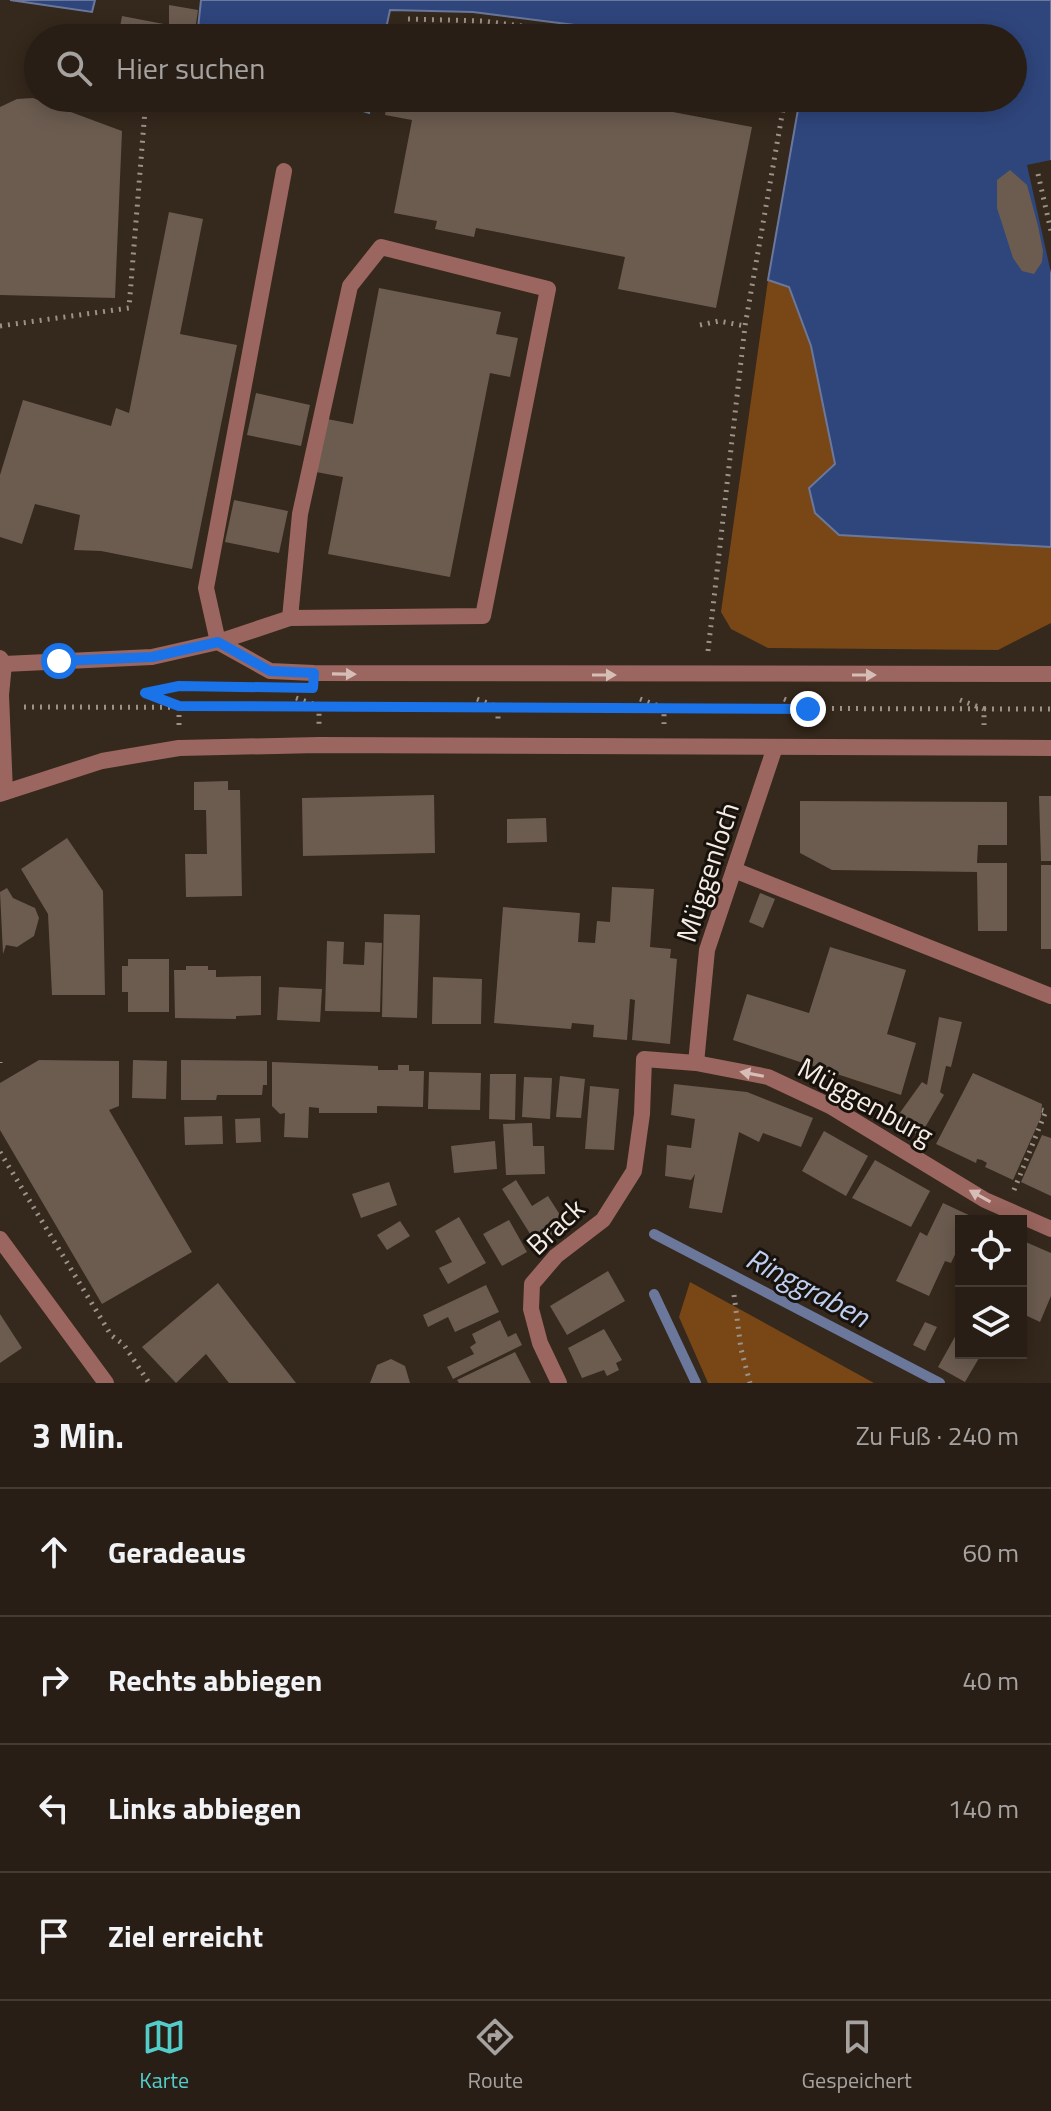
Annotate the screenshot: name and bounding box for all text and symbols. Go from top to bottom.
search box [24,24,1027,112]
text: Hier suchen [116,45,265,91]
icon: search [52,46,96,90]
route start [41,643,77,679]
one-way arrow [332,668,357,680]
one-way arrow [592,669,617,681]
one-way arrow [852,669,877,681]
route end [790,691,826,727]
street label: Müggenloch [664,796,750,948]
street label: Müggenburg [790,1046,942,1156]
one-way arrow [739,1067,764,1080]
street label: Brack [516,1188,594,1264]
one-way arrow [969,1189,991,1203]
map controls [955,1215,1027,1359]
button: locate [955,1215,1027,1287]
water label: Ringgraben [738,1235,879,1339]
button: layers [955,1287,1027,1359]
text: 3 Min. [32,1409,124,1461]
text: Zu Fuß · 240 m [856,1416,1019,1455]
text: Geradeaus [108,1529,246,1575]
icon: ahead [32,1530,76,1574]
text: 60 m [962,1533,1019,1572]
text: Rechts abbiegen [108,1657,322,1703]
icon: right [32,1658,76,1702]
text: 40 m [962,1661,1019,1700]
text: Links abbiegen [108,1785,302,1831]
icon: left [32,1786,76,1830]
text: 140 m [948,1789,1019,1828]
text: Ziel erreicht [108,1913,263,1959]
icon: arrive [32,1914,76,1958]
tab: Karte [139,2015,189,2097]
tab: Route [468,2015,523,2097]
tab: Gespeichert [802,2015,912,2097]

